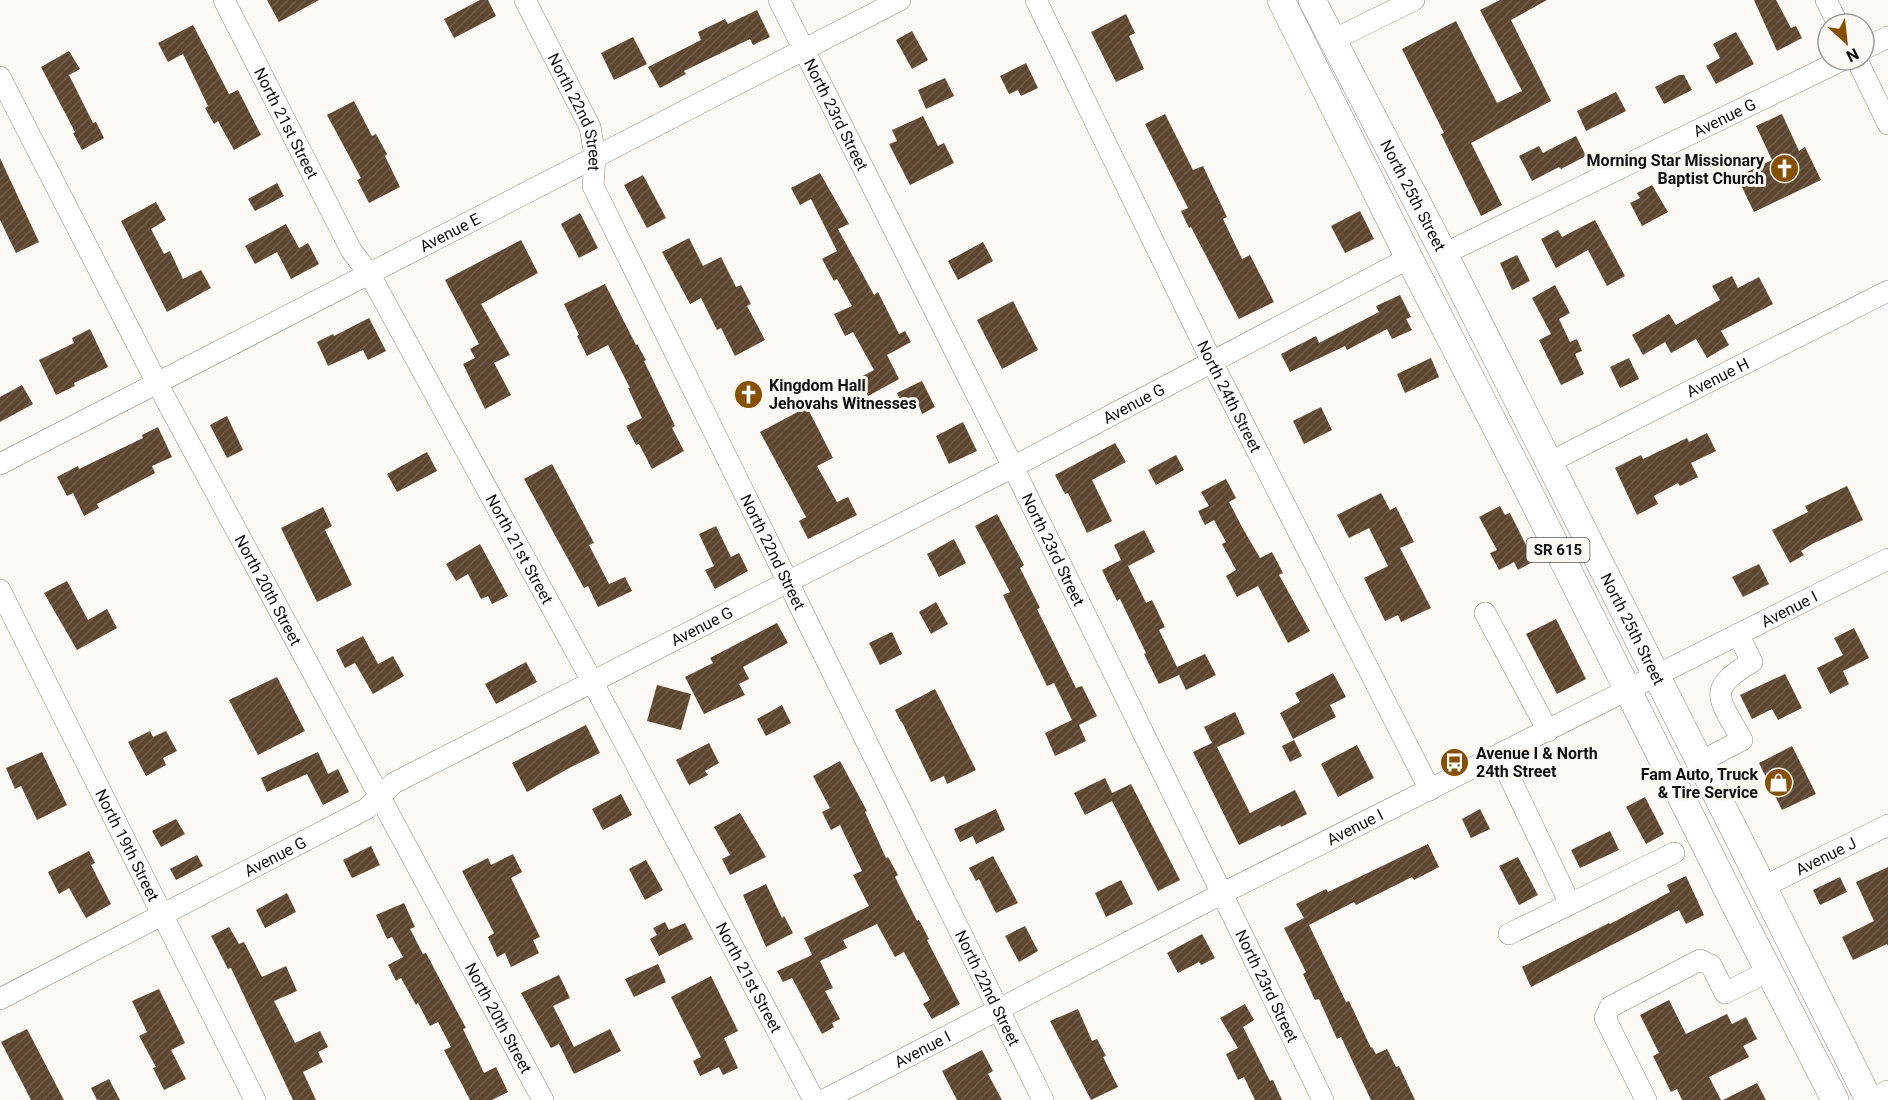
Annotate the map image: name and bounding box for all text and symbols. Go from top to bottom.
north arrow [1816,12,1876,72]
text: N [1843,44,1862,66]
street label: North 22nd Street [544,50,605,172]
street label: North 23rd Street [800,55,872,174]
street label: North 21st Street [250,64,323,182]
street label: Avenue G [1690,94,1759,141]
street label: North 25th Street [1377,136,1450,254]
place label: Morning Star Missionary Baptist Church [1587,151,1765,188]
church icon: Morning Star Missionary Baptist Church [1769,153,1801,185]
street label: Avenue E [416,209,483,256]
street label: North 24th Street [1193,337,1266,455]
street label: Avenue H [1683,353,1752,401]
place label: Kingdom Hall Jehovahs Witnesses [769,376,917,413]
church icon: Kingdom Hall Jehovahs Witnesses [732,378,764,410]
street label: Avenue G [1099,379,1168,427]
street label: North 23rd Street [1018,490,1089,609]
street label: North 21st Street [482,491,557,607]
street label: North 22nd Street [737,491,810,613]
street label: North 20th Street [231,532,306,648]
road number: SR 615 [1526,538,1590,562]
street label: North 25th Street [1597,570,1669,688]
street label: Avenue I [1758,587,1820,631]
street label: Avenue G [667,602,736,650]
place label: Avenue I & North 24th Street [1476,744,1598,781]
bus stop icon: Avenue I & North 24th Street [1439,746,1471,778]
place label: Fam Auto, Truck & Tire Service [1641,765,1758,802]
shop icon: Fam Auto, Truck & Tire Service [1763,767,1795,799]
street label: North 19th Street [92,786,163,904]
street label: Avenue I [1323,805,1386,849]
street label: Avenue G [241,832,309,880]
street label: Avenue J [1792,833,1859,879]
street label: North 21st Street [712,919,786,1036]
street label: North 23rd Street [1232,926,1303,1045]
street label: North 22nd Street [951,927,1024,1049]
street label: North 20th Street [461,959,536,1076]
street label: Avenue I [891,1026,954,1071]

